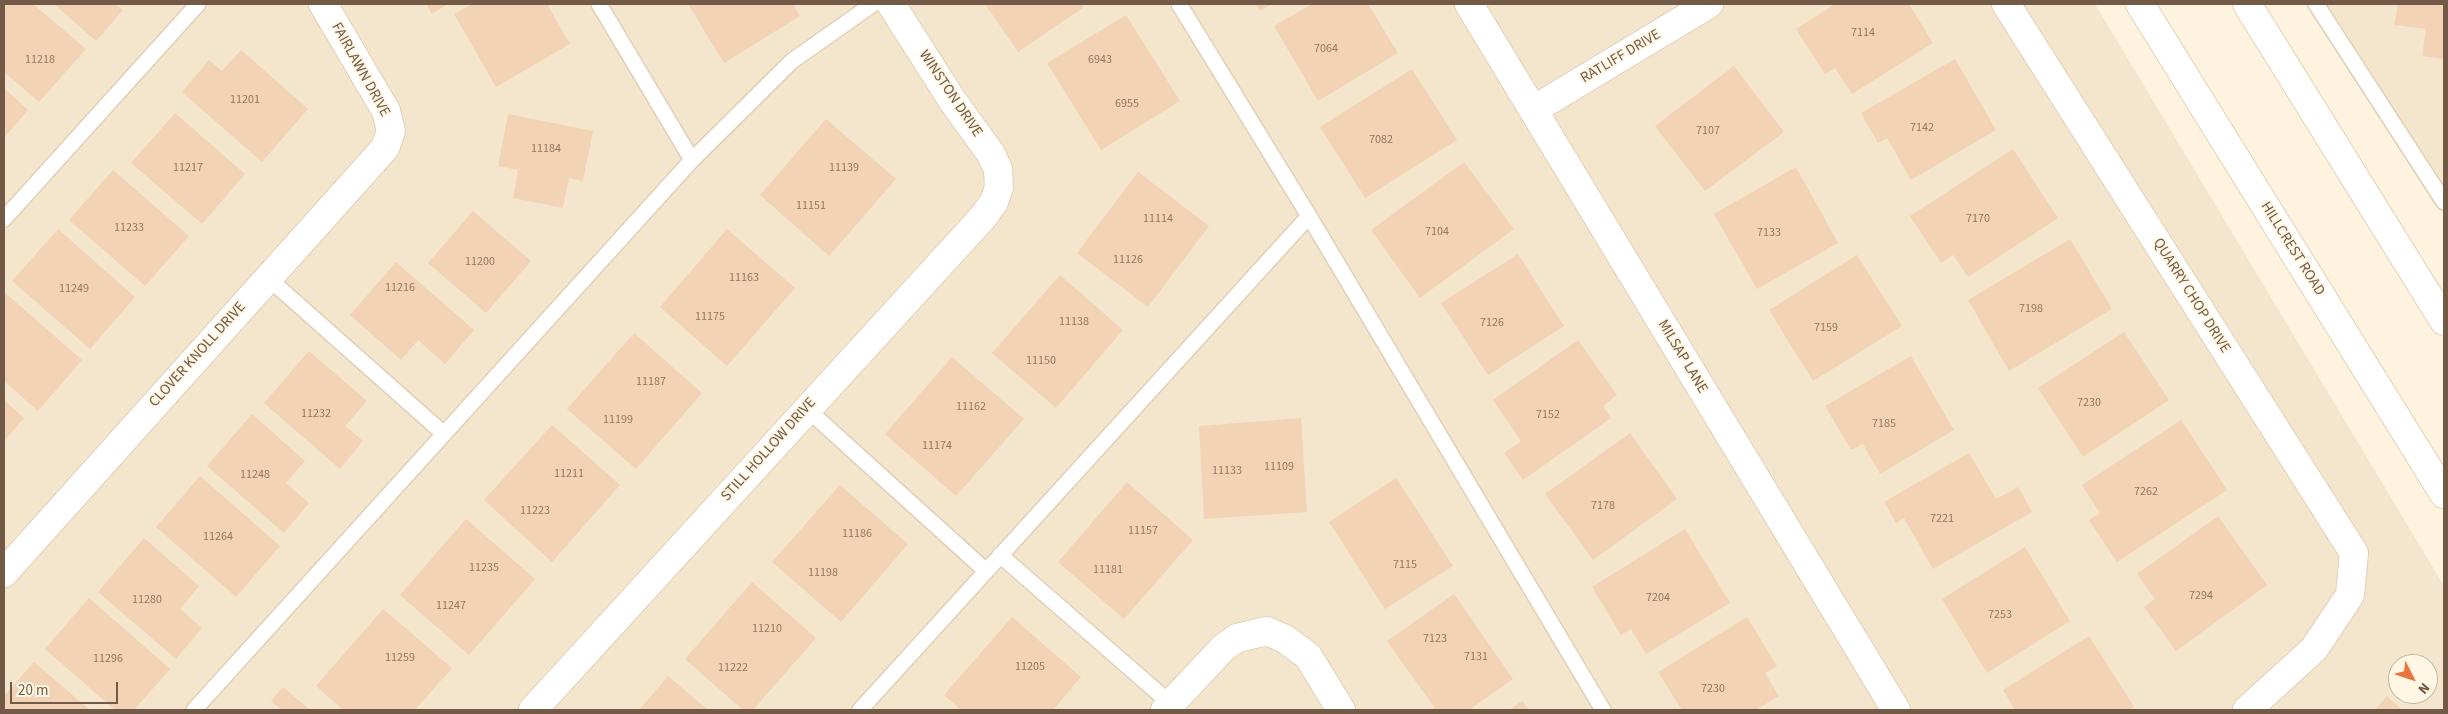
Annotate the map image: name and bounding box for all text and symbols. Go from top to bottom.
street label: FAIRLAWN DRIVE [327,20,393,120]
street label: RATLIFF DRIVE [1578,26,1664,88]
house number: 7114 [1851,26,1875,40]
house number: 7064 [1314,42,1338,56]
street label: WINSTON DRIVE [914,47,986,141]
house number: 11218 [25,53,55,67]
house number: 6943 [1088,53,1112,67]
house number: 11201 [230,93,260,107]
house number: 6955 [1115,97,1139,111]
house number: 7142 [1910,121,1934,135]
house number: 7107 [1696,124,1720,138]
house number: 7082 [1369,133,1393,147]
house number: 11184 [531,142,561,156]
house number: 11217 [173,161,203,175]
house number: 11139 [829,161,859,175]
house number: 11151 [796,199,826,213]
street label: HILLCREST ROAD [2256,199,2328,299]
house number: 11114 [1143,212,1173,226]
house number: 7170 [1966,212,1990,226]
house number: 11233 [114,221,144,235]
house number: 7104 [1425,225,1449,239]
house number: 7133 [1757,226,1781,240]
street label: QUARRY CHOP DRIVE [2148,235,2234,357]
house number: 11126 [1113,253,1143,267]
house number: 11200 [465,255,495,269]
house number: 11163 [729,271,759,285]
house number: 11216 [385,281,415,295]
house number: 11249 [59,282,89,296]
street label: CLOVER KNOLL DRIVE [146,299,250,411]
house number: 7198 [2019,302,2043,316]
house number: 11175 [695,310,725,324]
house number: 11138 [1059,315,1089,329]
house number: 7126 [1480,316,1504,330]
street label: MILSAP LANE [1653,317,1711,397]
house number: 7159 [1814,321,1838,335]
house number: 11150 [1026,354,1056,368]
house number: 11187 [636,375,666,389]
street label: STILL HOLLOW DRIVE [718,394,820,506]
house number: 7230 [2077,396,2101,410]
house number: 11162 [956,400,986,414]
house number: 11232 [301,407,331,421]
house number: 7152 [1536,408,1560,422]
house number: 11199 [603,413,633,427]
house number: 7185 [1872,417,1896,431]
house number: 11174 [922,439,952,453]
house number: 11109 [1264,460,1294,474]
house number: 11133 [1212,464,1242,478]
house number: 11211 [554,467,584,481]
house number: 11248 [240,468,270,482]
house number: 7262 [2134,485,2158,499]
house number: 7178 [1591,499,1615,513]
house number: 11223 [520,504,550,518]
house number: 7221 [1930,512,1954,526]
house number: 11157 [1128,524,1158,538]
house number: 11186 [842,527,872,541]
house number: 11264 [203,530,233,544]
house number: 7115 [1393,558,1417,572]
house number: 11235 [469,561,499,575]
house number: 11181 [1093,563,1123,577]
house number: 11198 [808,566,838,580]
house number: 7294 [2189,589,2213,603]
house number: 7204 [1646,591,1670,605]
house number: 11280 [132,593,162,607]
house number: 11247 [436,599,466,613]
house number: 7253 [1988,608,2012,622]
house number: 11210 [752,622,782,636]
house number: 7123 [1423,632,1447,646]
house number: 7131 [1464,650,1488,664]
house number: 11259 [385,651,415,665]
house number: 11296 [93,652,123,666]
north arrow [2388,654,2438,704]
house number: 11205 [1015,660,1045,674]
house number: 11222 [718,661,748,675]
scale bar [12,672,120,704]
text: N [2413,678,2434,698]
text: 20 m [18,680,48,701]
house number: 7230 [1701,682,1725,696]

